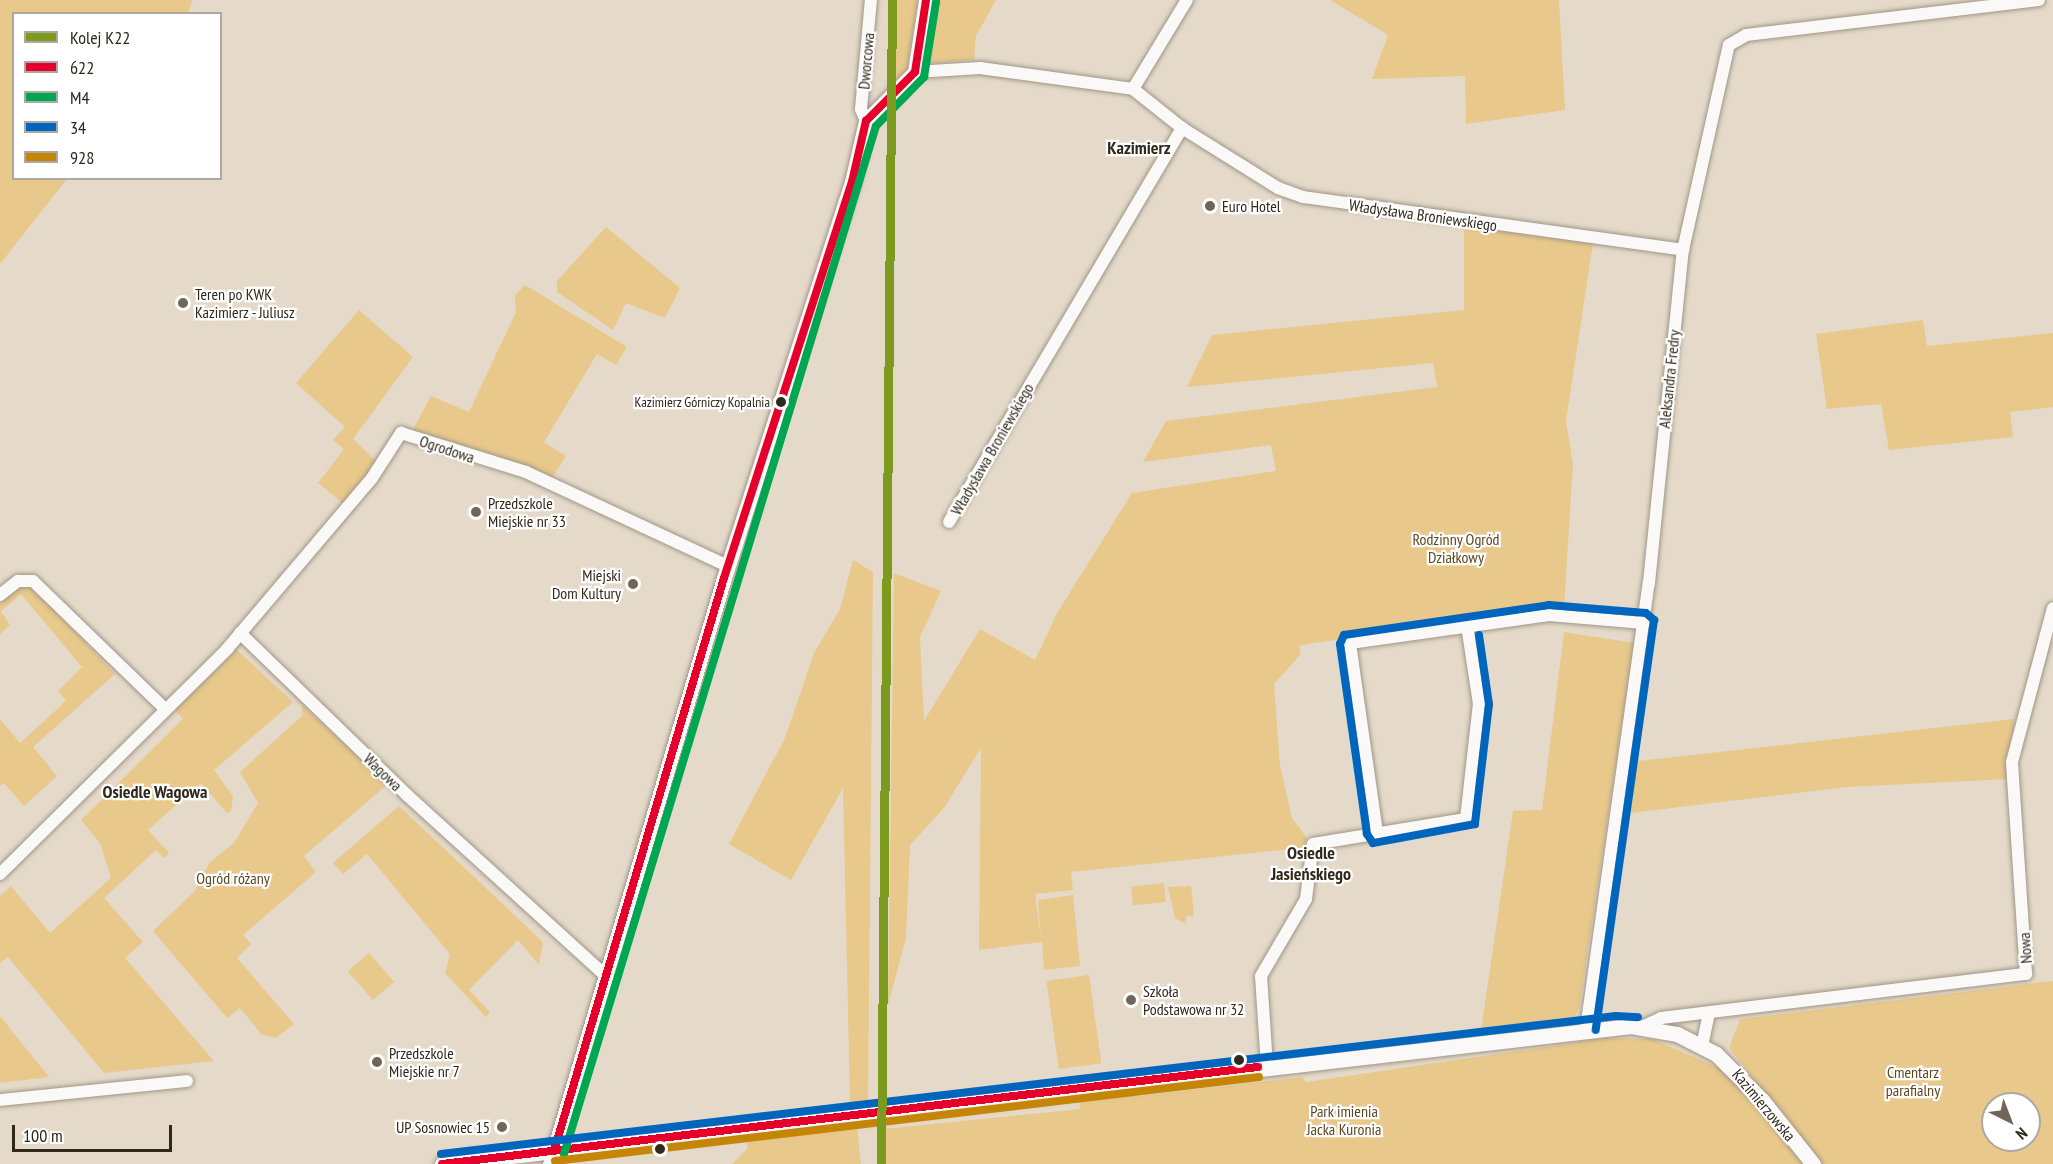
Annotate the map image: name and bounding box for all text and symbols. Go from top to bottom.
legend [12,12,222,180]
text: Kolej K22 [70,26,130,49]
street label: Dworcowa [854,32,878,90]
text: 622 [70,56,94,79]
text: M4 [70,86,90,109]
text: 34 [70,116,86,139]
district label: Kazimierz [1107,137,1171,159]
text: 928 [70,146,94,169]
street label: Władysława Broniewskiego [1348,195,1498,235]
place label: Euro Hotel [1222,196,1281,216]
marker: Euro Hotel [1203,199,1217,213]
place label: Teren po KWK Kazimierz - Juliusz [195,284,296,322]
marker: Teren po KWK Kazimierz - Juliusz [176,296,190,310]
street label: Aleksandra Fredry [1654,329,1684,429]
street label: Władysława Broniewskiego [946,380,1038,518]
place label: Kazimierz Górniczy Kopalnia [634,394,770,410]
marker: Kazimierz Górniczy Kopalnia [775,396,787,408]
street label: Ogrodowa [417,431,477,467]
place label: Przedszkole Miejskie nr 33 [488,493,566,531]
marker: Przedszkole Miejskie nr 33 [469,505,483,519]
park label: Rodzinny Ogród Działkowy [1412,529,1500,567]
place label: Miejski Dom Kultury [552,565,621,603]
marker: Miejski Dom Kultury [626,577,640,591]
street label: Wagowa [360,749,406,795]
district label: Osiedle Wagowa [102,781,208,803]
district label: Osiedle Jasieńskiego [1271,843,1351,886]
park label: Ogród różany [196,868,270,888]
street label: Nowa [2014,932,2036,964]
place label: Szkoła Podstawowa nr 32 [1143,981,1244,1019]
marker: Szkoła Podstawowa nr 32 [1124,993,1138,1007]
place label: Przedszkole Miejskie nr 7 [389,1043,460,1081]
unlabelled marker [1233,1054,1245,1066]
marker: Przedszkole Miejskie nr 7 [370,1055,384,1069]
park label: Cmentarz parafialny [1886,1062,1940,1100]
street label: Kazimierzowska [1728,1065,1800,1145]
north arrow [1981,1092,2041,1152]
park label: Park imienia Jacka Kuronia [1307,1101,1381,1139]
scale bar [15,1113,176,1151]
place label: UP Sosnowiec 15 [395,1117,490,1137]
marker: UP Sosnowiec 15 [495,1120,509,1134]
text: 100 m [23,1124,63,1147]
text: N [2012,1124,2032,1144]
unlabelled marker [654,1143,666,1155]

